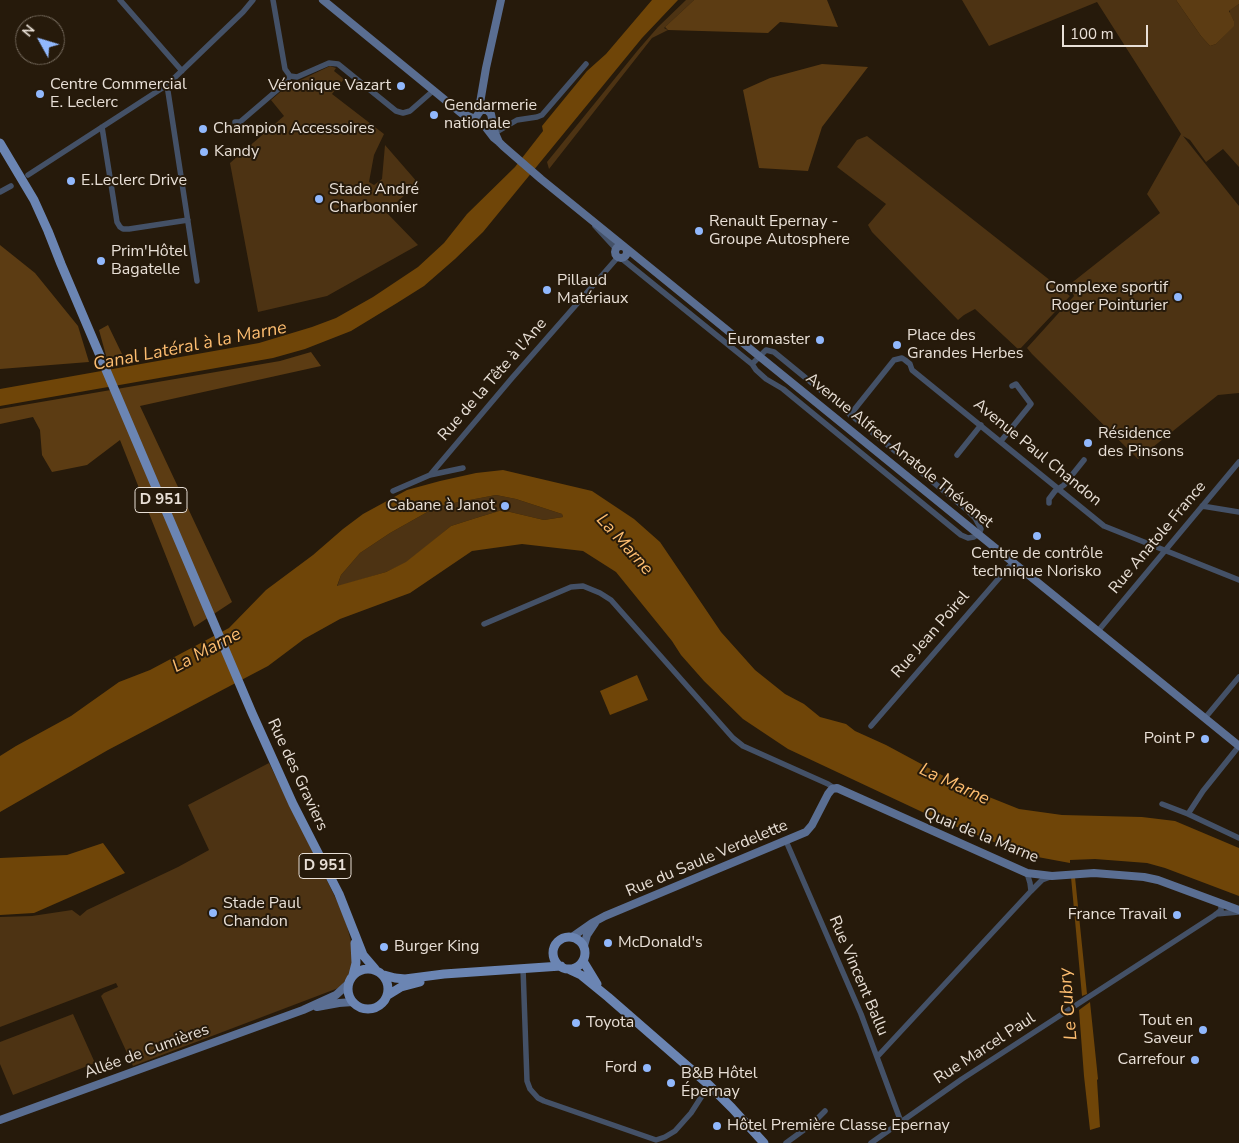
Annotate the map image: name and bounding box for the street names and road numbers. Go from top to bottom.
street label: Rue de la Tête à l'Ane [435,315,551,445]
street label: Avenue Alfred Anatole Thévenet [801,369,997,533]
street label: Avenue Paul Chandon [969,395,1105,511]
street label: Rue Anatole France [1105,478,1211,598]
road number: D 951 [135,488,187,512]
street label: Rue Jean Poirel [888,588,974,682]
street label: Rue des Graviers [263,716,331,834]
street label: Quai de la Marne [921,804,1041,868]
street label: Rue du Saule Verdelette [623,816,791,902]
road number: D 951 [299,854,351,878]
street label: Rue Vincent Ballu [824,913,892,1039]
street label: Rue Marcel Paul [931,1009,1039,1089]
street label: Allée de Cumières [82,1020,212,1084]

